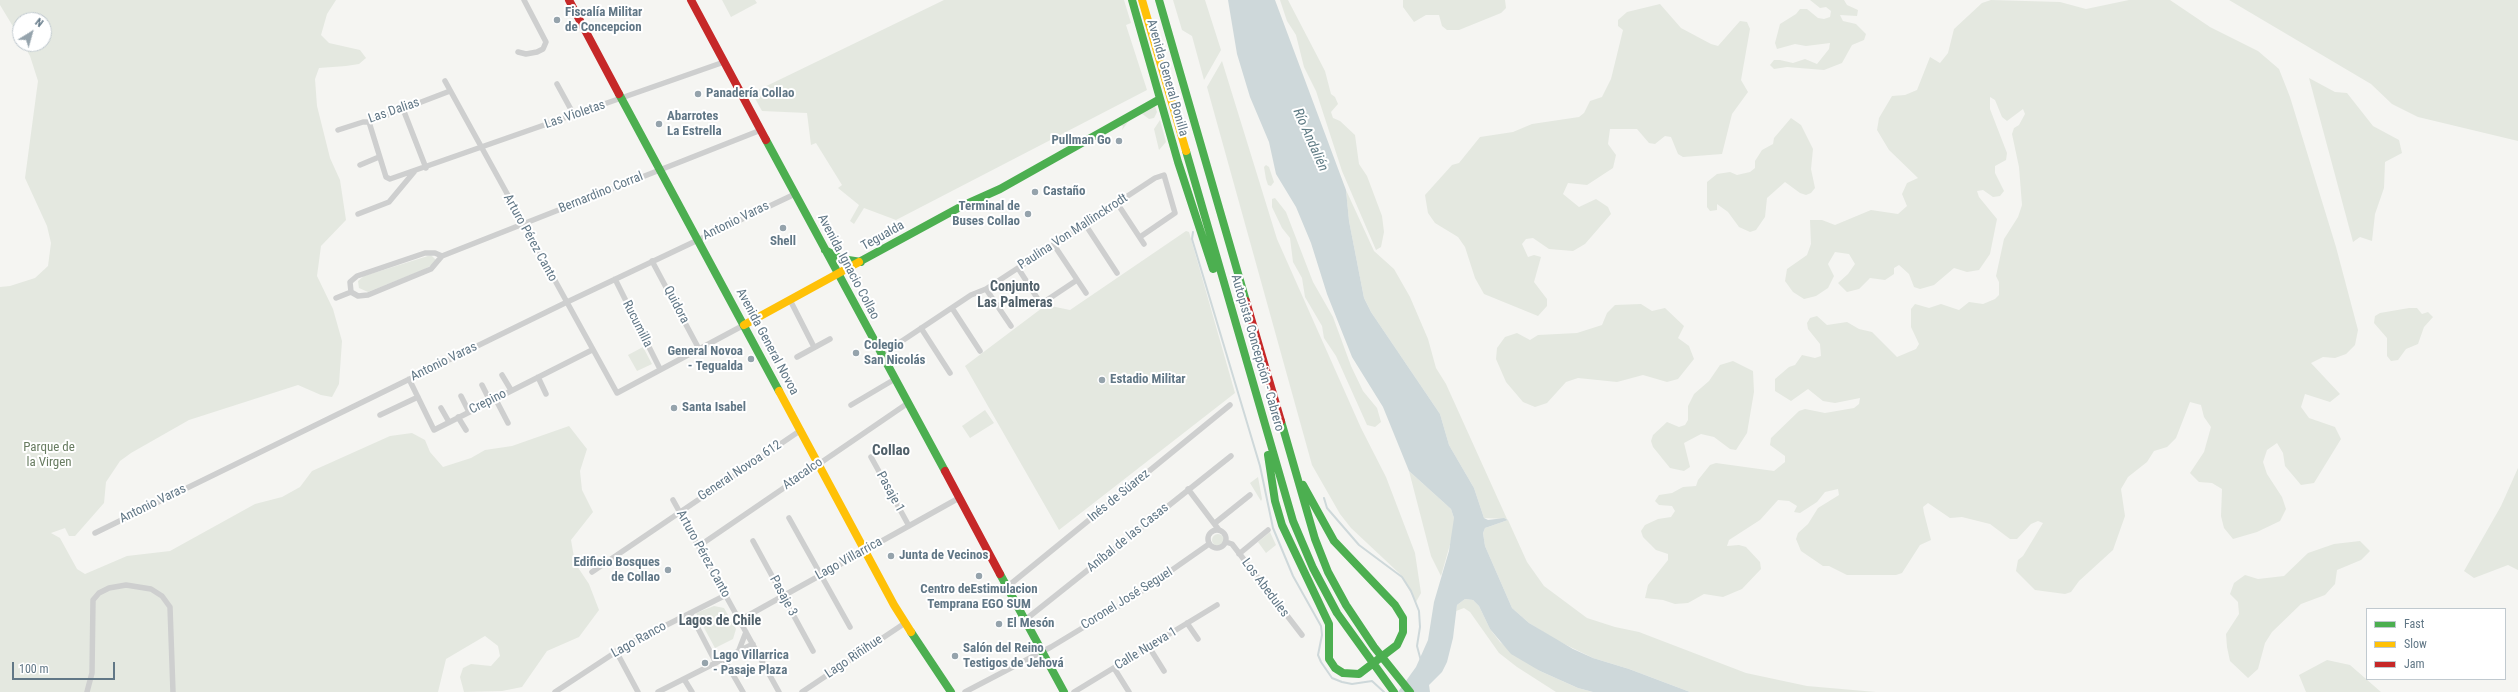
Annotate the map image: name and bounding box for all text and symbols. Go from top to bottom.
place label: Fiscalía Militar de Concepcion [565,5,642,36]
north arrow [12,12,52,52]
marker: Fiscalía Militar de Concepcion [552,15,562,25]
text: N [32,16,46,30]
street label: Avenida General Bonilla [1143,18,1191,138]
place label: Panadería Collao [706,86,794,102]
marker: Panadería Collao [693,89,703,99]
street label: Las Dalias [366,95,422,127]
street label: Las Violetas [543,97,607,133]
water label: Río Andalién [1289,106,1331,174]
place label: Abarrotes La Estrella [667,109,722,140]
marker: Abarrotes La Estrella [654,119,664,129]
place label: Pullman Go [1051,133,1111,149]
marker: Pullman Go [1114,136,1124,146]
street label: Bernardino Corral [557,169,645,217]
place label: Castaño [1043,184,1085,200]
marker: Castaño [1030,187,1040,197]
street label: Paulina Von Mallinckrodt [1015,191,1131,273]
street label: Arturo Pérez Canto [500,192,560,284]
street label: Antonio Varas [700,198,772,244]
place label: Terminal de Buses Collao [952,199,1020,230]
marker: Terminal de Buses Collao [1023,209,1033,219]
street label: Avenida Ignacio Collao [814,212,882,322]
street label: Tegualda [859,218,907,254]
marker: Shell [778,223,788,233]
place label: Shell [770,234,796,250]
street label: Autopista Concepción - Cabrero [1227,273,1287,433]
district label: Conjunto Las Palmeras [977,279,1053,312]
street label: Quidora [660,284,692,326]
street label: Avenida General Novoa [732,286,802,398]
street label: Rucumilla [619,298,655,350]
place label: Colegio San Nicolás [864,338,926,369]
street label: Antonio Varas [408,339,480,385]
place label: General Novoa - Tegualda [667,344,743,375]
marker: Colegio San Nicolás [851,348,861,358]
marker: General Novoa - Tegualda [746,354,756,364]
place label: Estadio Militar [1110,372,1186,388]
marker: Estadio Militar [1097,375,1107,385]
street label: Crepino [467,386,509,418]
place label: Santa Isabel [682,400,746,416]
marker: Santa Isabel [669,403,679,413]
street label: General Novoa 612 [695,437,785,505]
park label: Parque de la Virgen [23,440,75,471]
district label: Collao [872,442,910,460]
street label: Atacalco [780,455,826,493]
street label: Inés de Súarez [1085,466,1153,526]
street label: Pasaje 1 [873,469,907,515]
street label: Antonio Varas [117,481,189,527]
street label: Aníbal de las Casas [1084,500,1172,576]
street label: Arturo Pérez Canto [673,508,733,600]
street label: Lago Villarrica [813,534,885,584]
place label: Junta de Vecinos [899,548,988,564]
marker: Junta de Vecinos [886,551,896,561]
place label: Edificio Bosques de Collao [574,555,660,586]
street label: Los Abedules [1238,556,1292,620]
marker: Edificio Bosques de Collao [663,565,673,575]
street label: Coronel José Seguel [1078,565,1176,633]
marker: Centro deEstimulacion Temprana EGO SUM [974,571,984,581]
street label: Pasaje 3 [766,573,800,619]
place label: Centro deEstimulacion Temprana EGO SUM [920,582,1038,613]
legend [2366,608,2506,680]
district label: Lagos de Chile [679,613,761,629]
place label: El Mesón [1007,616,1054,632]
text: Fast [2404,617,2424,631]
street label: Lago Ranco [609,619,669,661]
marker: El Mesón [994,619,1004,629]
street label: Calle Nueva 1 [1112,624,1180,674]
street label: Lago Riñihue [822,632,886,682]
text: Slow [2404,637,2427,651]
place label: Salón del Reino Testigos de Jehová [963,641,1064,672]
place label: Lago Villarrica - Pasaje Plaza [713,648,789,679]
marker: Salón del Reino Testigos de Jehová [950,651,960,661]
scale bar [14,654,117,680]
text: Jam [2404,657,2425,671]
marker: Lago Villarrica - Pasaje Plaza [700,658,710,668]
text: 100 m [19,662,49,676]

